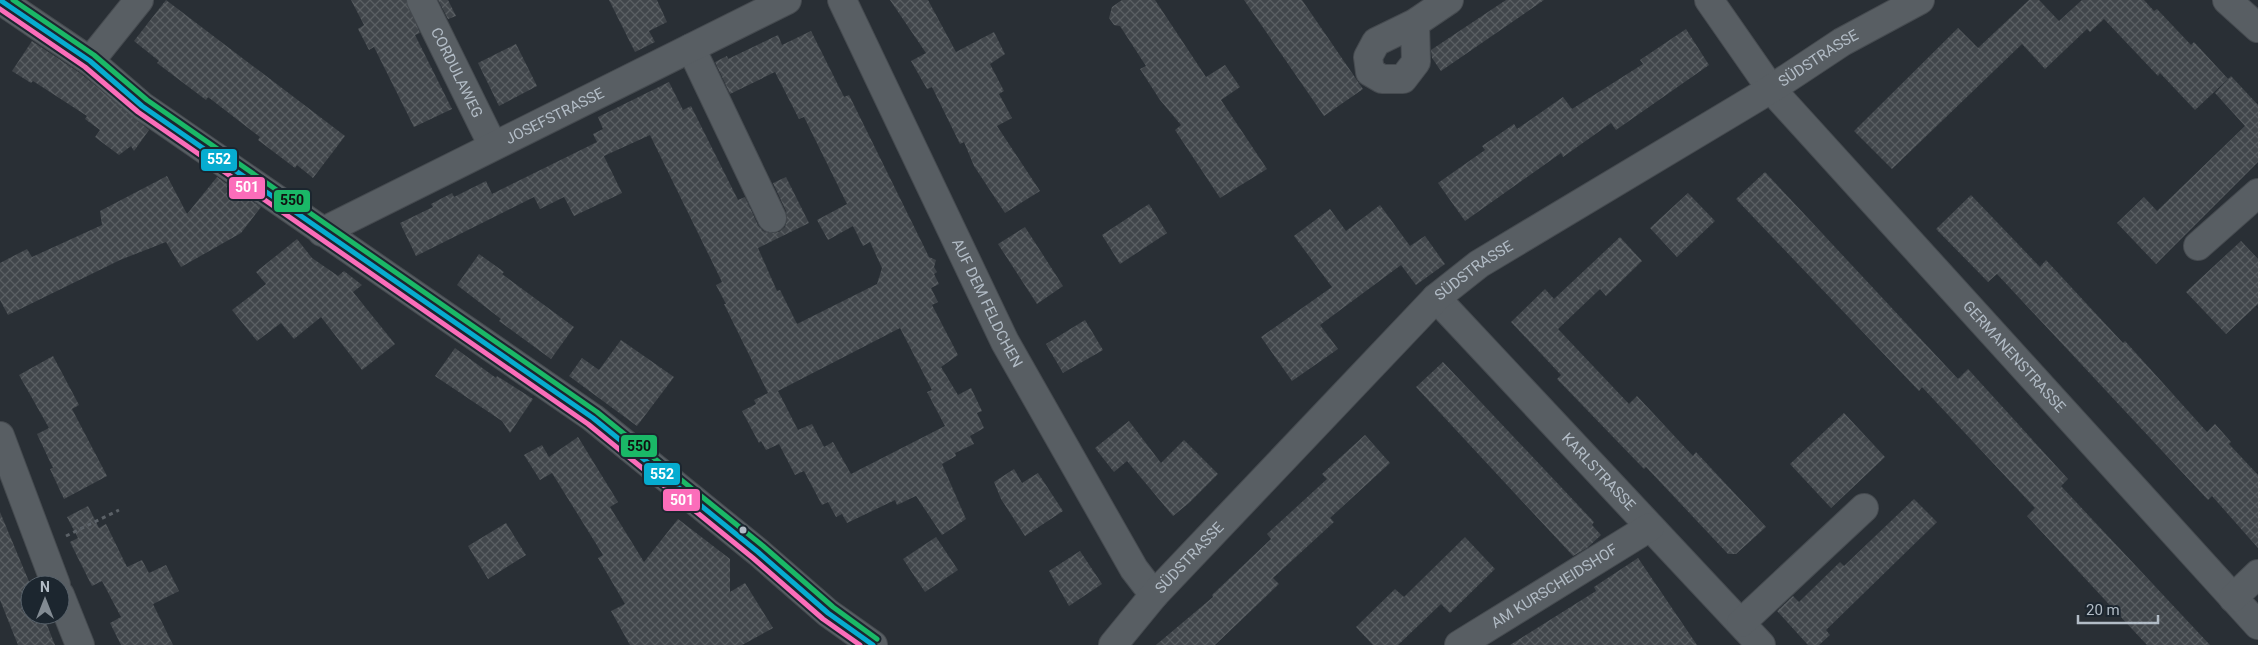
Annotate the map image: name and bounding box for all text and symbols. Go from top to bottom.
street label: CORDULAWEG [427,25,487,121]
street label: SÜDSTRASSE [1775,26,1862,91]
street label: JOSEFSTRASSE [502,84,607,148]
line badge: 552 [200,148,238,172]
text: 552 [207,151,231,167]
line badge: 501 [228,176,266,200]
text: 501 [235,179,259,195]
line badge: 550 [273,189,311,213]
text: 550 [280,192,304,208]
street label: AUF DEM FELDCHEN [948,236,1027,371]
street label: SÜDSTRASSE [1431,237,1516,304]
street label: GERMANENSTRASSE [1959,297,2070,416]
street label: KARLSTRASSE [1558,429,1640,515]
line badge: 550 [620,434,658,458]
text: 550 [627,438,651,454]
line badge: 552 [643,462,681,486]
text: 552 [650,466,674,482]
line badge: 501 [662,488,701,512]
text: 501 [670,492,694,508]
street label: SÜDSTRASSE [1151,518,1228,597]
unlabelled marker [738,525,748,535]
street label: AM KURSCHEIDSHOF [1488,540,1621,632]
north arrow [20,575,70,625]
text: N [40,579,50,595]
scale bar [2078,592,2158,624]
text: 20 m [2086,601,2120,619]

